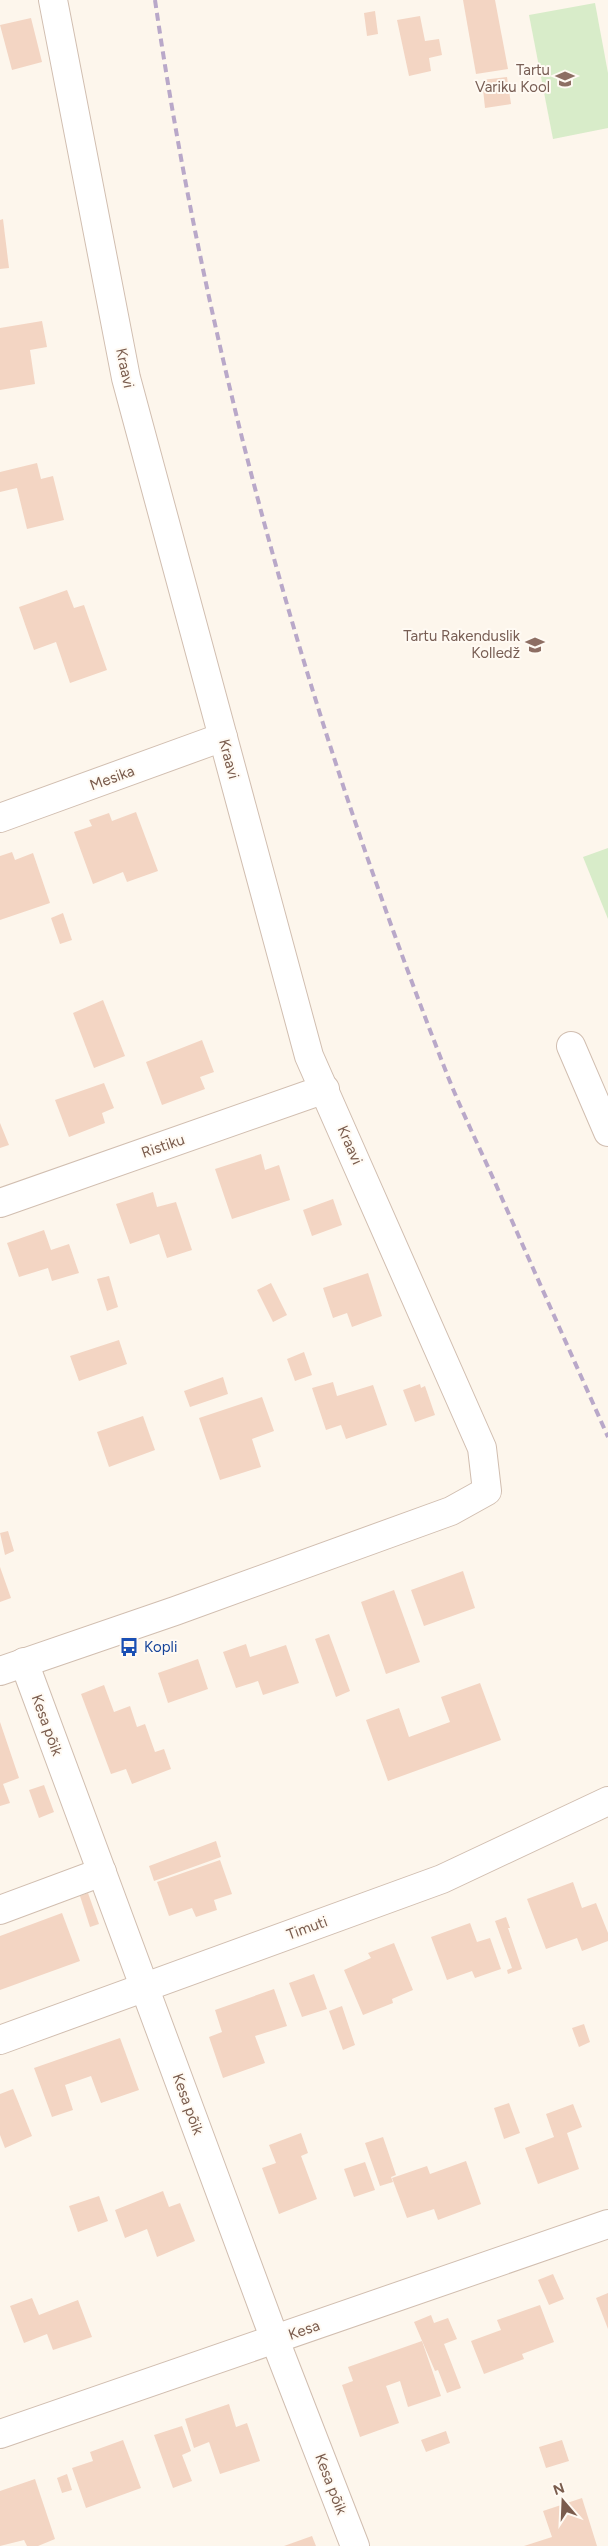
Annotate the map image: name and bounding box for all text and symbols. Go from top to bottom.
place label: Tartu Variku Kool [475,61,550,96]
school or university icon: Tartu Variku Kool [554,68,576,90]
street label: Kraavi [112,346,138,390]
place label: Tartu Rakenduslik Kolledž [403,627,521,662]
school or university icon: Tartu Rakenduslik Kolledž [524,634,546,656]
street label: Kraavi [215,737,243,781]
street label: Mesika [87,762,137,794]
street label: Kraavi [334,1123,366,1167]
street label: Ristiku [139,1130,187,1162]
bus stop icon: Kopli [118,1636,140,1658]
place label: Kopli [144,1638,177,1656]
street label: Kesa põik [28,1692,67,1759]
street label: Timuti [284,1912,330,1944]
street label: Kesa põik [169,2071,208,2138]
street label: Kesa [286,2316,322,2344]
street label: Kesa põik [311,2451,351,2518]
north arrow [538,2476,588,2526]
text: N [551,2479,567,2499]

